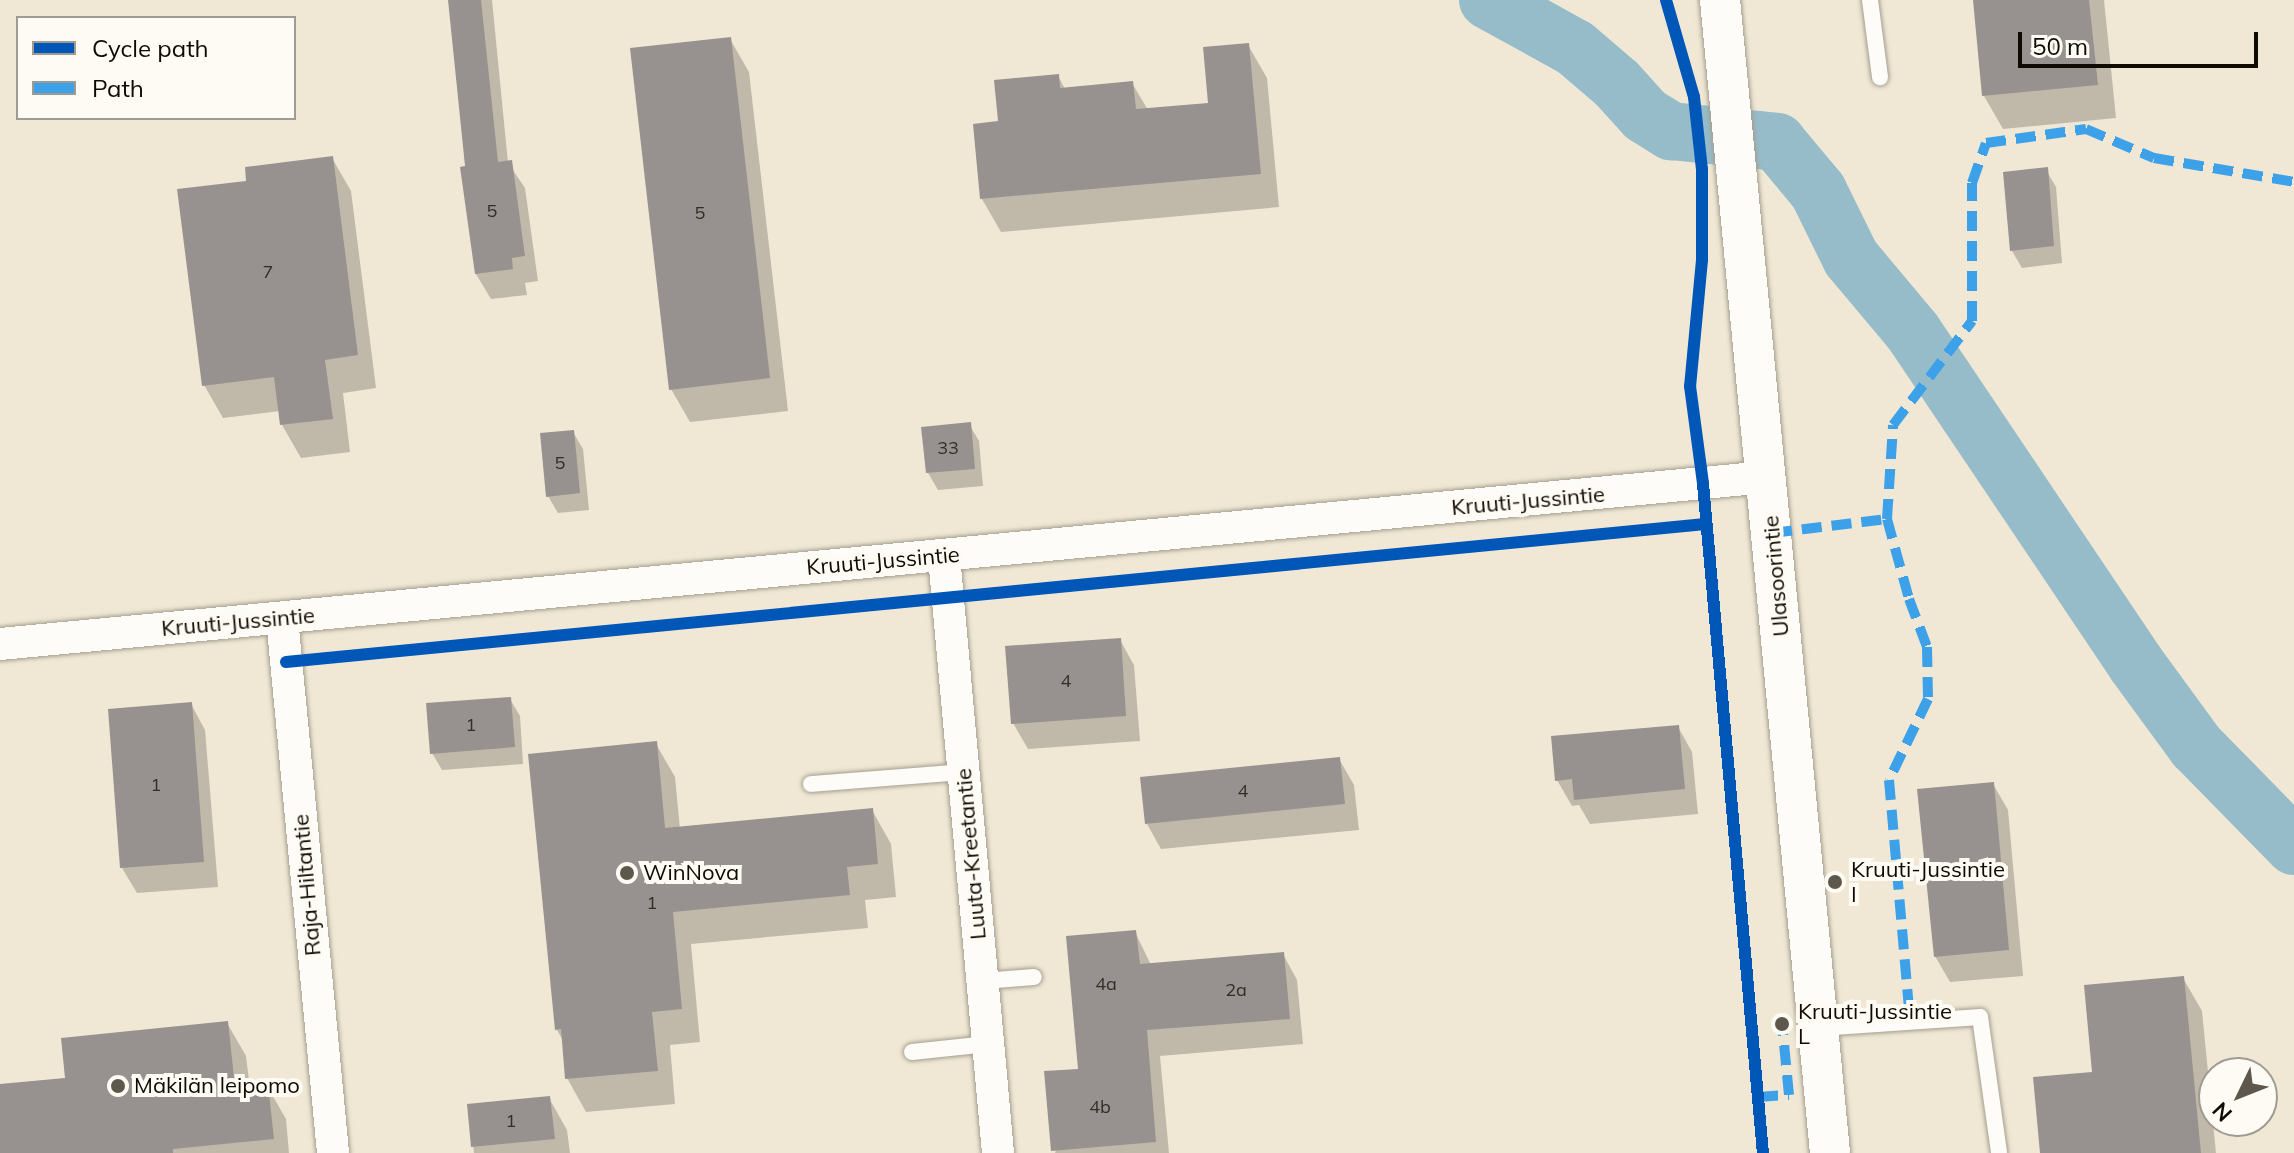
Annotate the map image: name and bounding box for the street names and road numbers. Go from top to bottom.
street label: Kruuti-Jussintie [1450,481,1606,521]
street label: Ulasoorintie [1758,514,1794,638]
street label: Kruuti-Jussintie [805,541,961,581]
street label: Kruuti-Jussintie [160,602,316,642]
street label: Luuta-Kreetantie [950,767,992,941]
street label: Raja-Hiltantie [288,813,326,957]

